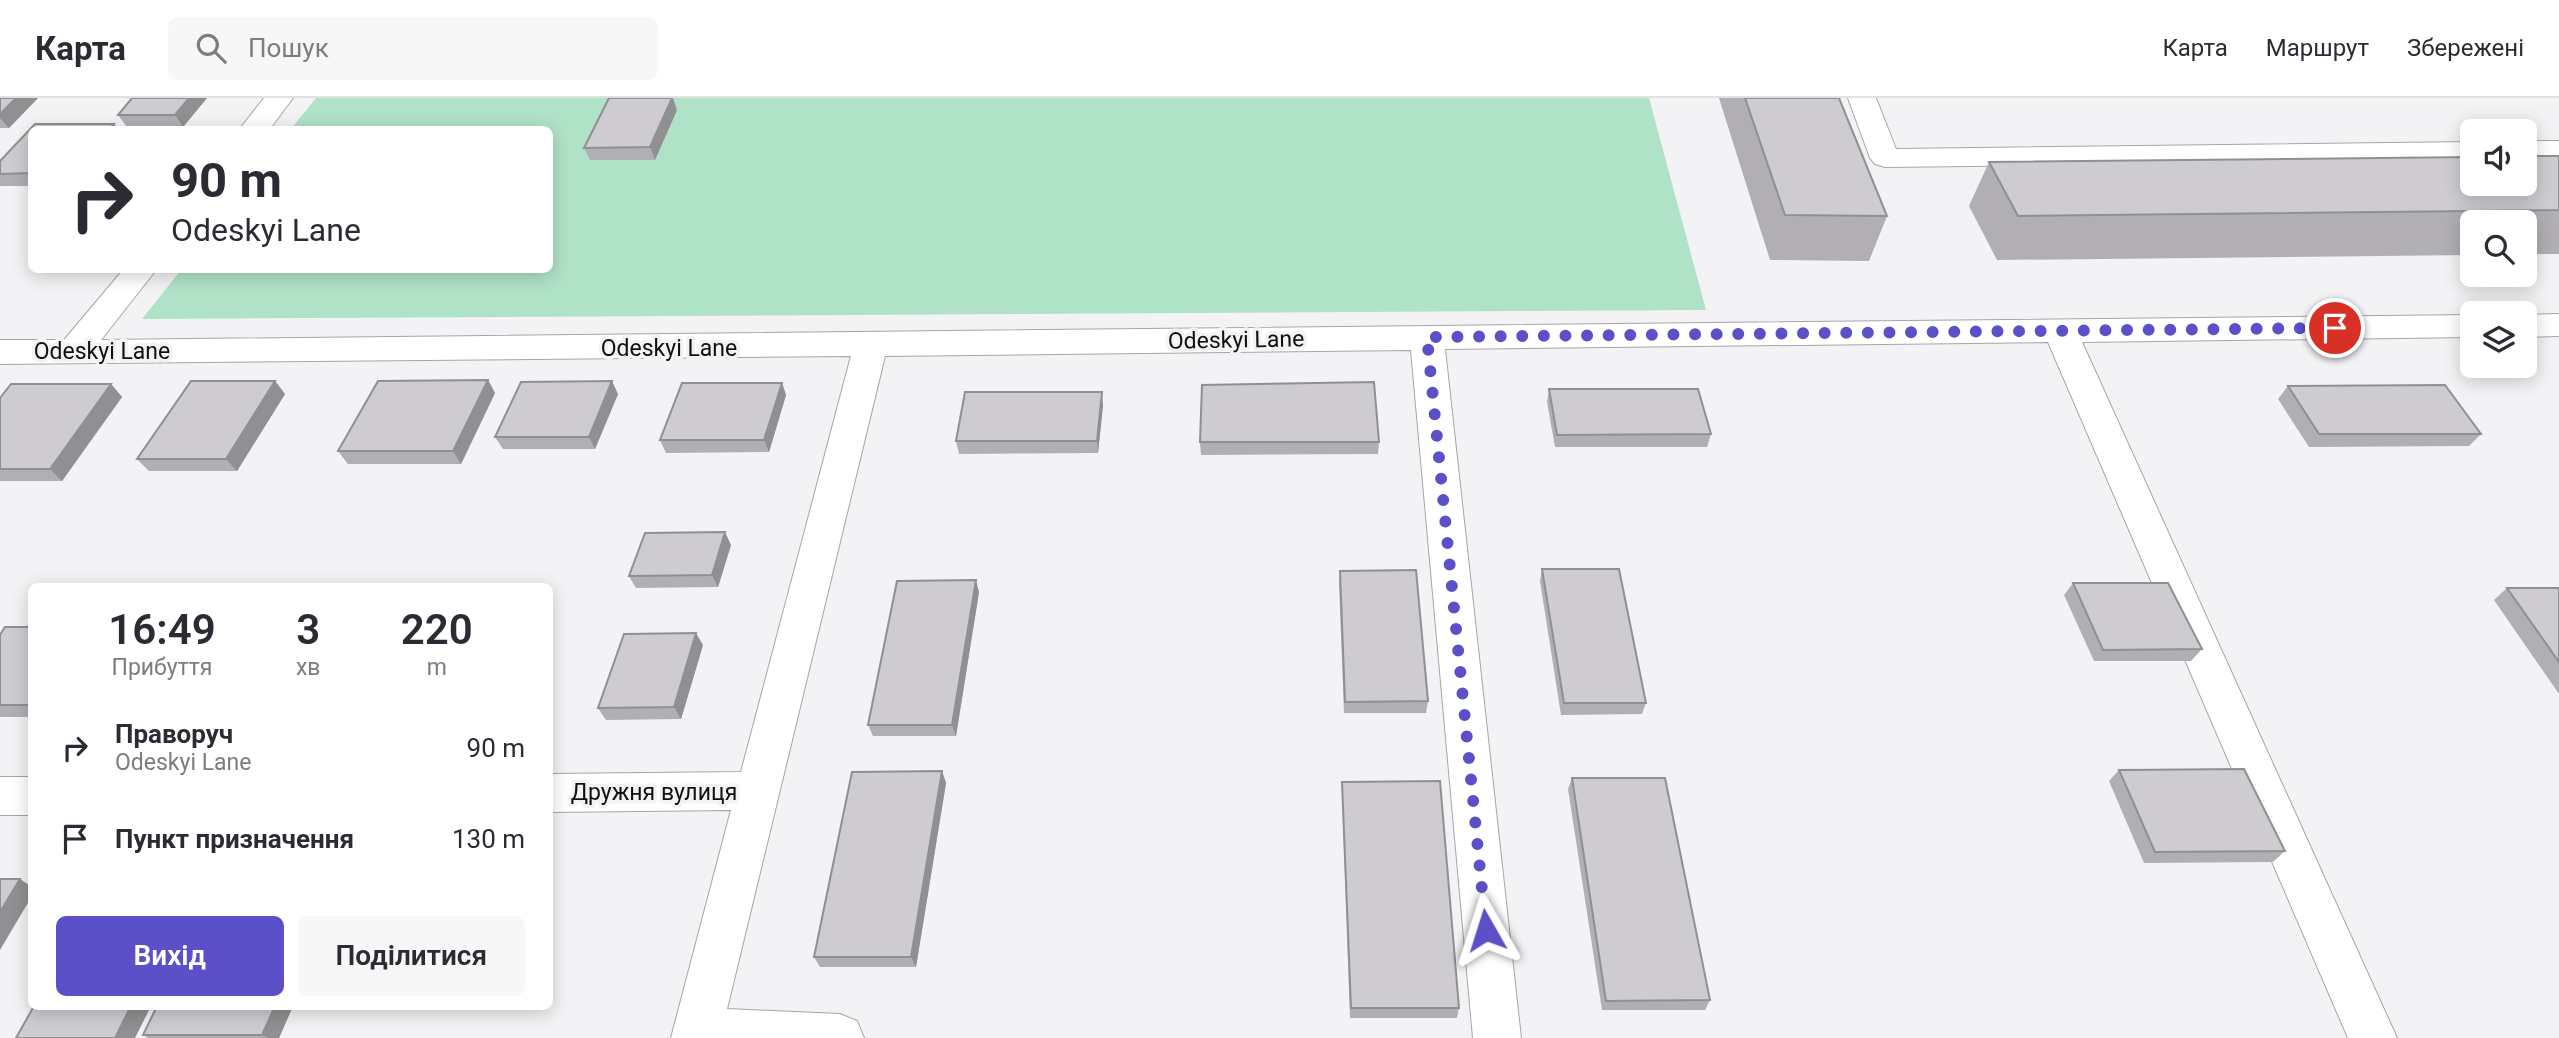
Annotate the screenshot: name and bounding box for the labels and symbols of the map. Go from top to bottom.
pin [2305,298,2365,358]
street label: Odeskyi Lane [1168,325,1304,355]
street label: Odeskyi Lane [601,335,737,362]
street label: Odeskyi Lane [34,338,170,365]
street label: Дружня вулиця [571,779,737,806]
position arrow [1449,893,1523,967]

